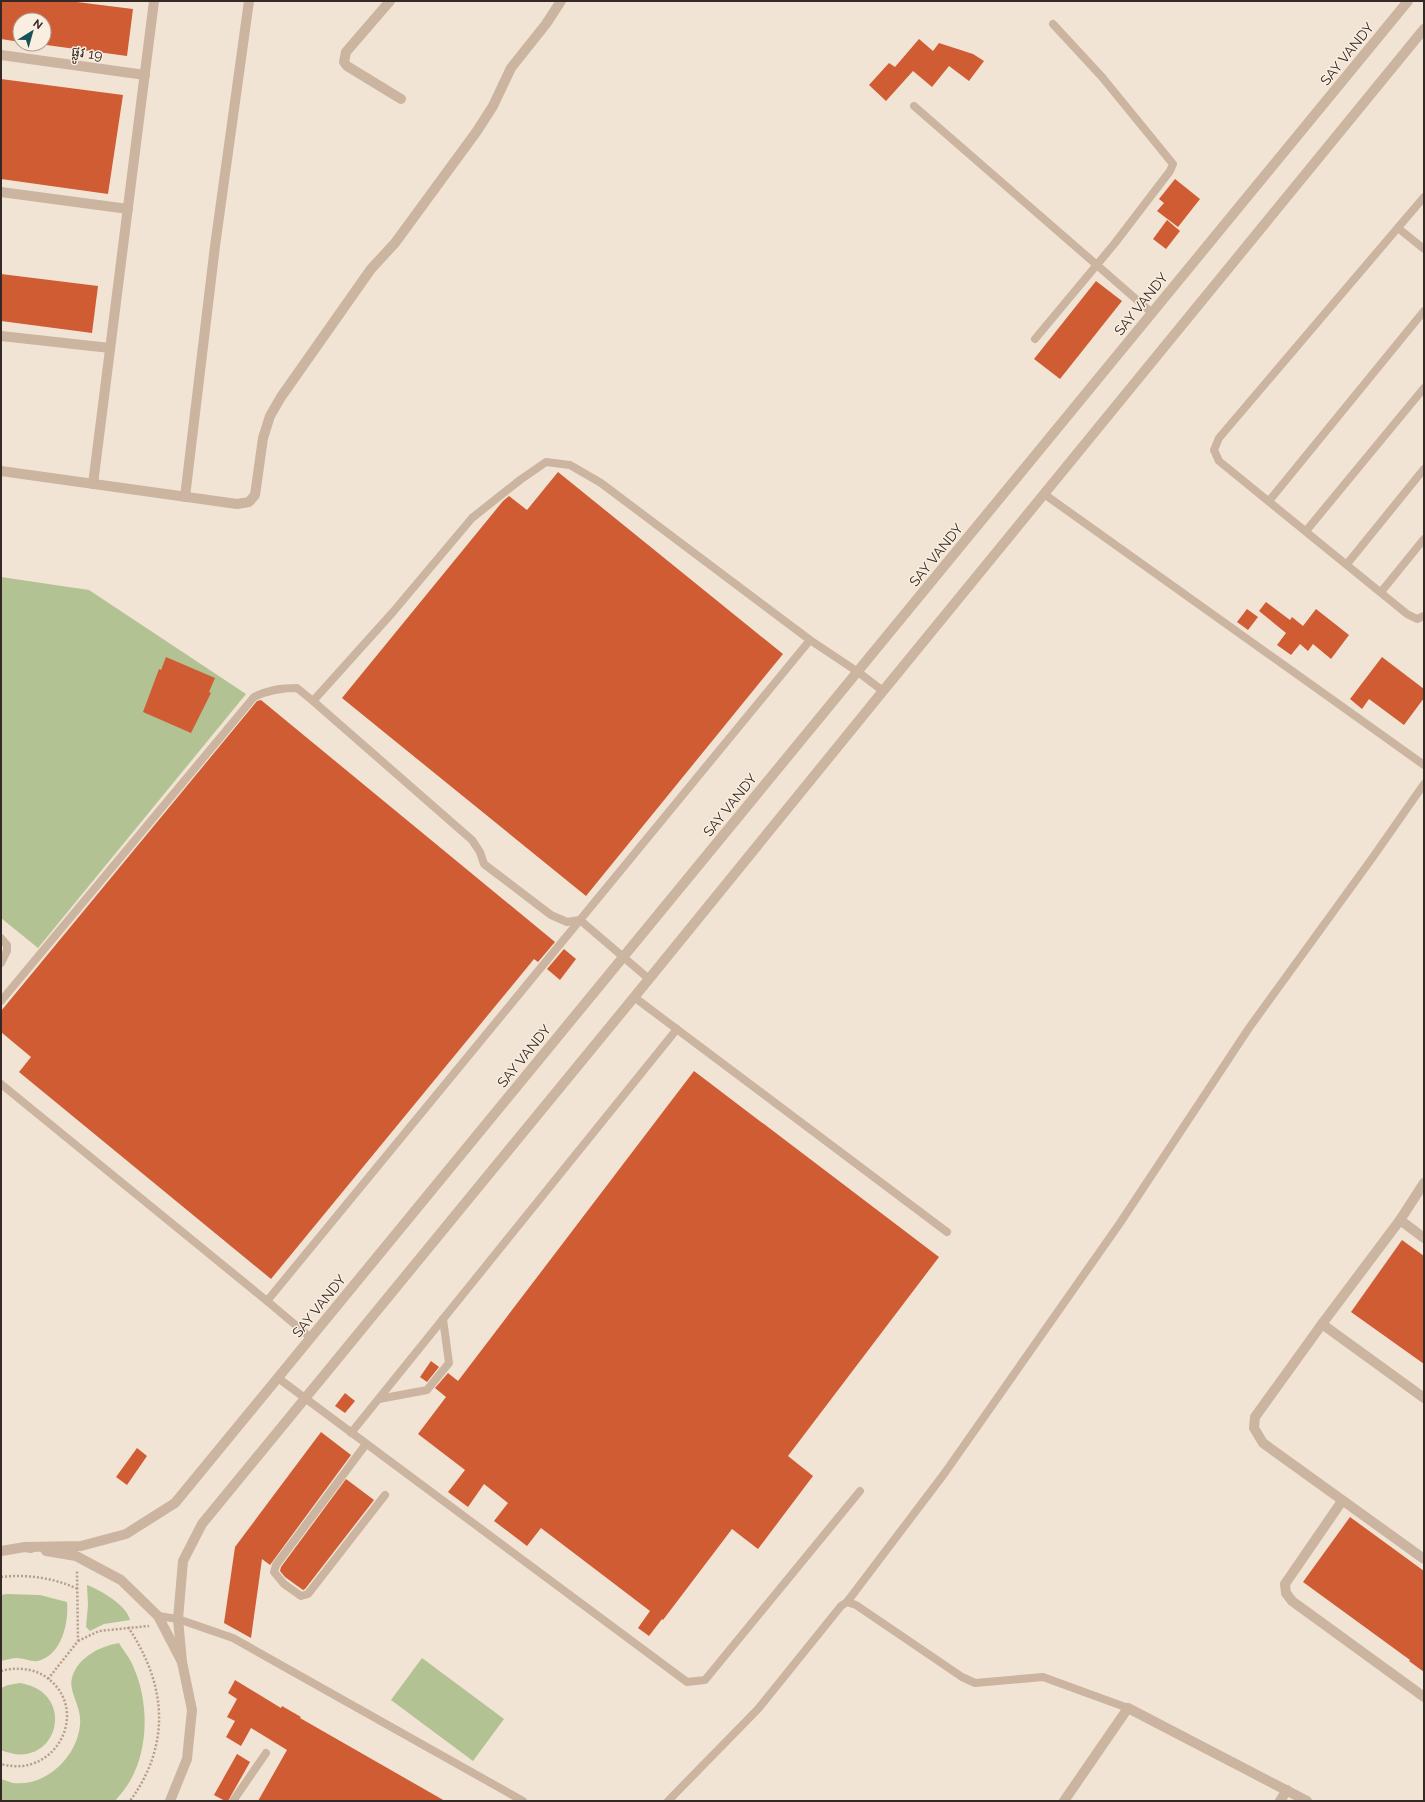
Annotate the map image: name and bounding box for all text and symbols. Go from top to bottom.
north arrow [12,12,52,52]
text: N [30,17,45,32]
street label: SAY VANDY [1317,20,1377,88]
street label: ផ្លូវ 19 [70,43,104,67]
street label: SAY VANDY [1111,270,1171,338]
street label: SAY VANDY [906,521,966,589]
street label: SAY VANDY [700,771,760,839]
street label: SAY VANDY [494,1022,554,1090]
street label: SAY VANDY [289,1272,349,1340]

